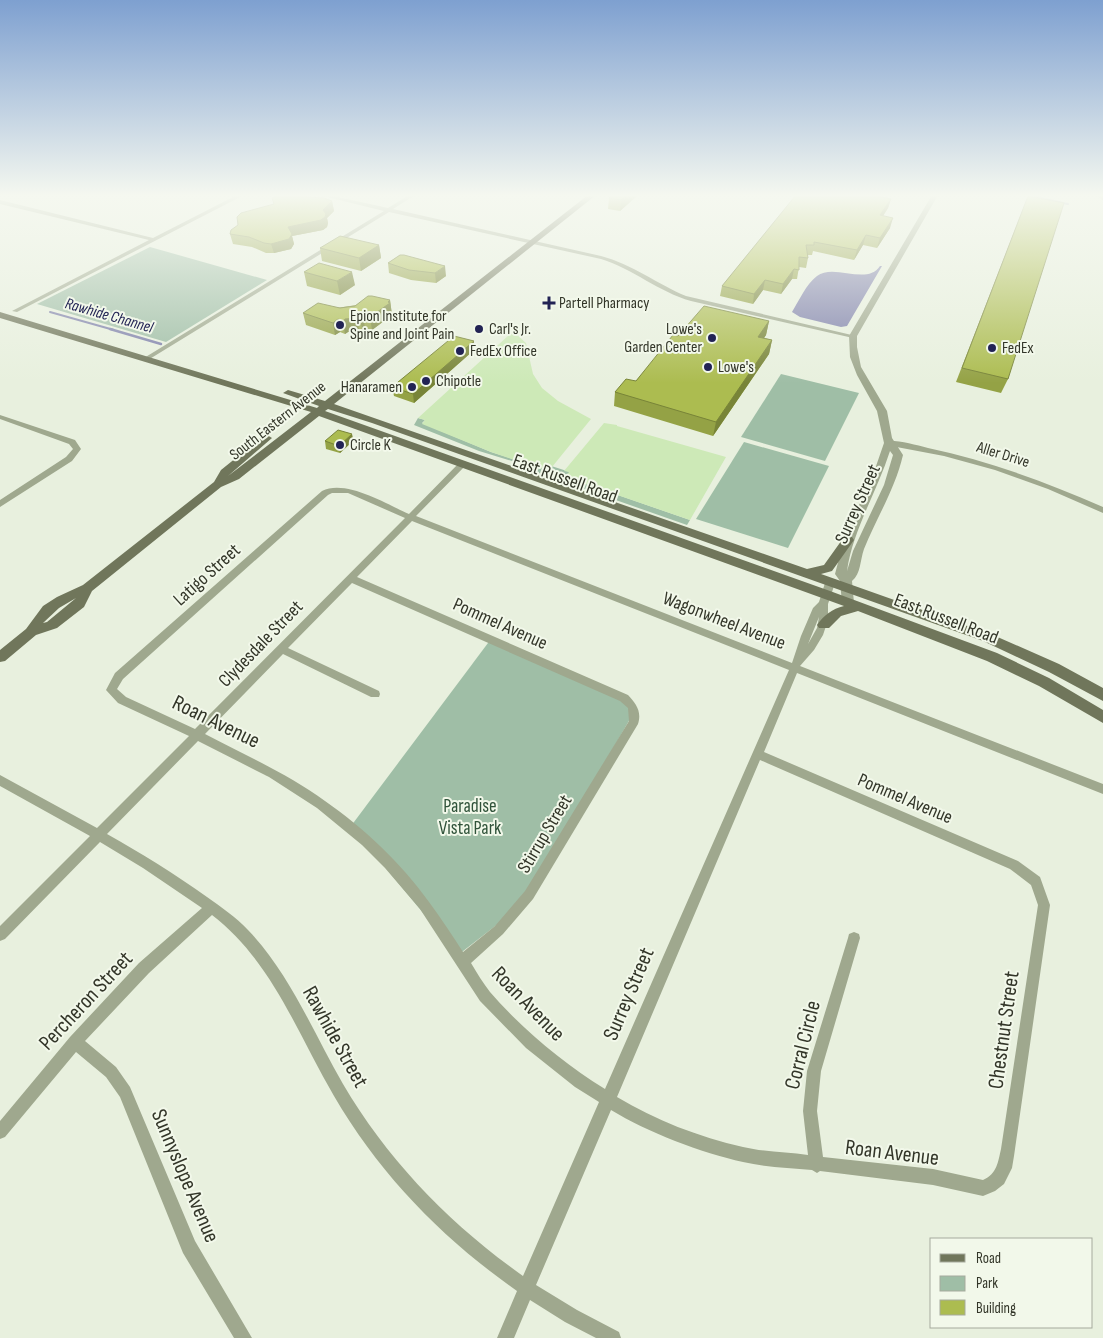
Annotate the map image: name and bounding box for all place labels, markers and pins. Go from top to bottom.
place label: Partell Pharmacy [559,294,649,313]
marker: Partell Pharmacy [543,297,555,309]
place label: Epion Institute for Spine and Joint Pain [350,307,454,344]
marker: Epion Institute for Spine and Joint Pain [334,319,346,331]
place label: Carl's Jr. [489,320,531,339]
place label: Lowe's Garden Center [624,320,702,357]
marker: Carl's Jr. [473,323,485,335]
marker: Lowe's Garden Center [706,332,718,344]
place label: FedEx [1002,339,1034,358]
place label: FedEx Office [470,342,537,361]
marker: FedEx [986,342,998,354]
marker: FedEx Office [454,345,466,357]
place label: Lowe's [718,358,754,377]
marker: Lowe's [702,361,714,373]
place label: Chipotle [436,372,481,391]
marker: Chipotle [420,375,432,387]
place label: Hanaramen [341,378,402,397]
marker: Hanaramen [406,381,418,393]
place label: Circle K [350,436,391,455]
marker: Circle K [334,439,346,451]

